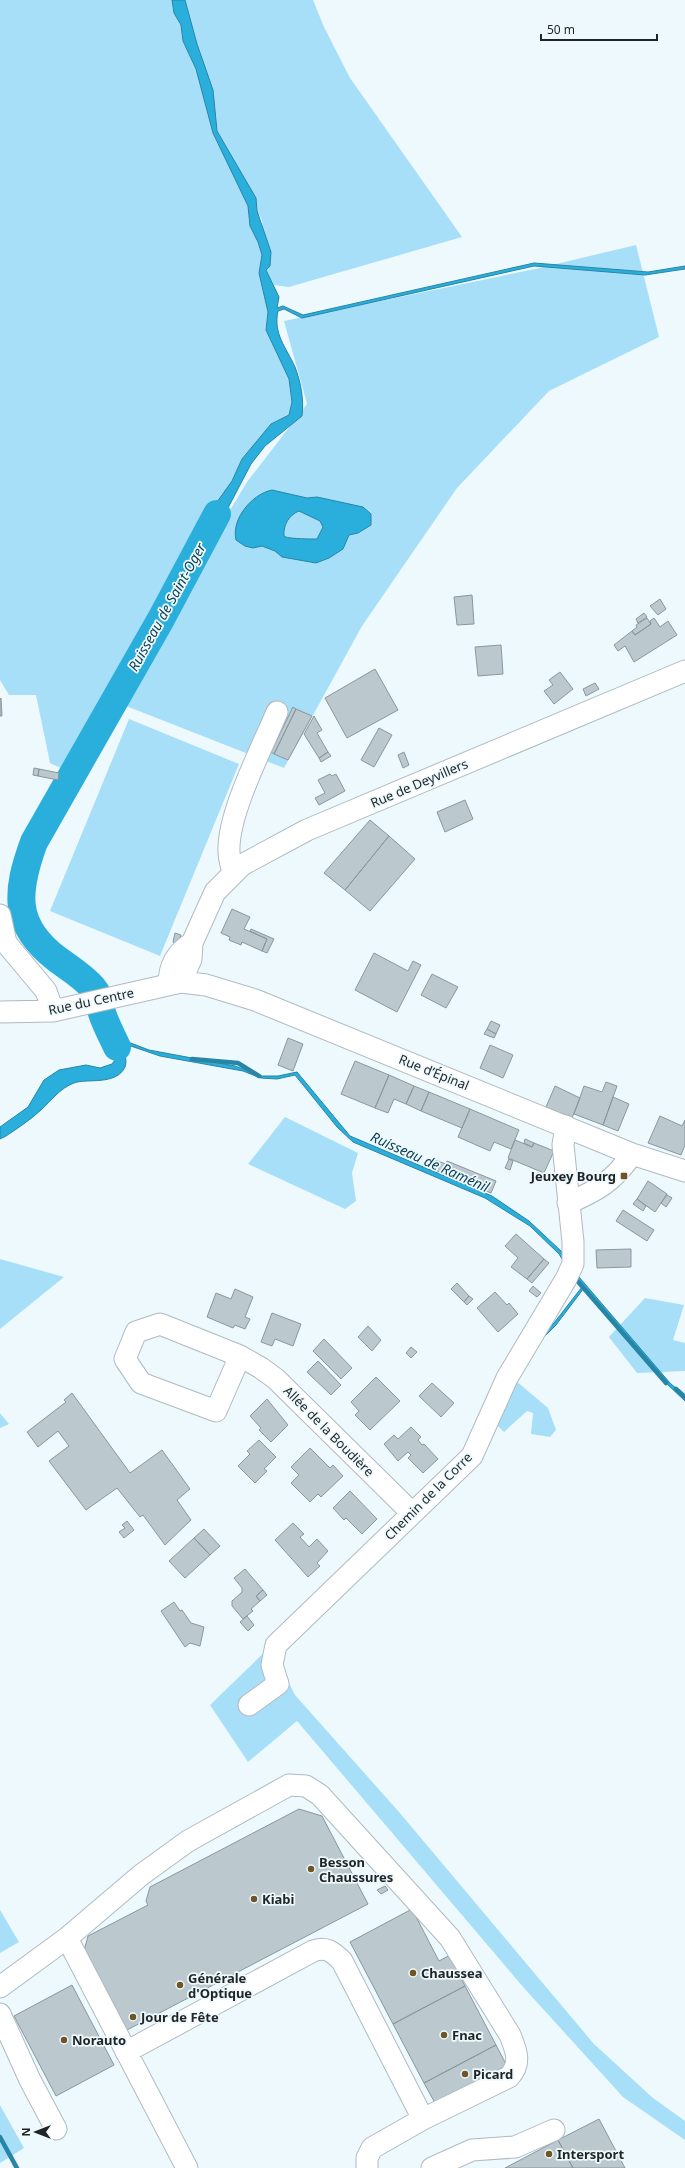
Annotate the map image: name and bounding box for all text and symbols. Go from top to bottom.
scale bar [541,16,657,42]
text: 50 m [547,21,575,38]
water label: Ruisseau de Saint-Oger [123,539,210,674]
street label: Rue de Deyvillers [367,754,471,812]
street label: Rue du Centre [47,983,135,1019]
street label: Rue d’Épinal [396,1050,472,1094]
water label: Ruisseau de Raménil [368,1127,493,1196]
place label: Jeuxey Bourg [530,1167,616,1185]
marker: Jeuxey Bourg [619,1171,629,1181]
street label: Allée de la Boudière [280,1382,378,1480]
street label: Chemin de la Corre [380,1448,476,1544]
place label: Besson Chaussures [319,1853,393,1886]
marker: Besson Chaussures [306,1864,316,1874]
place label: Kiabi [262,1890,295,1908]
marker: Kiabi [249,1894,259,1904]
place label: Chaussea [421,1964,483,1982]
marker: Chaussea [408,1968,418,1978]
place label: Générale d'Optique [188,1969,252,2002]
marker: Générale d'Optique [175,1980,185,1990]
place label: Jour de Fête [140,2008,219,2026]
marker: Jour de Fête [128,2012,138,2022]
place label: Fnac [452,2026,482,2044]
marker: Fnac [439,2030,449,2040]
place label: Norauto [72,2031,126,2049]
marker: Norauto [59,2035,69,2045]
place label: Picard [473,2065,513,2083]
marker: Picard [460,2069,470,2079]
north arrow [16,2112,56,2152]
text: N [18,2128,33,2136]
place label: Intersport [557,2145,624,2163]
marker: Intersport [544,2149,554,2159]

